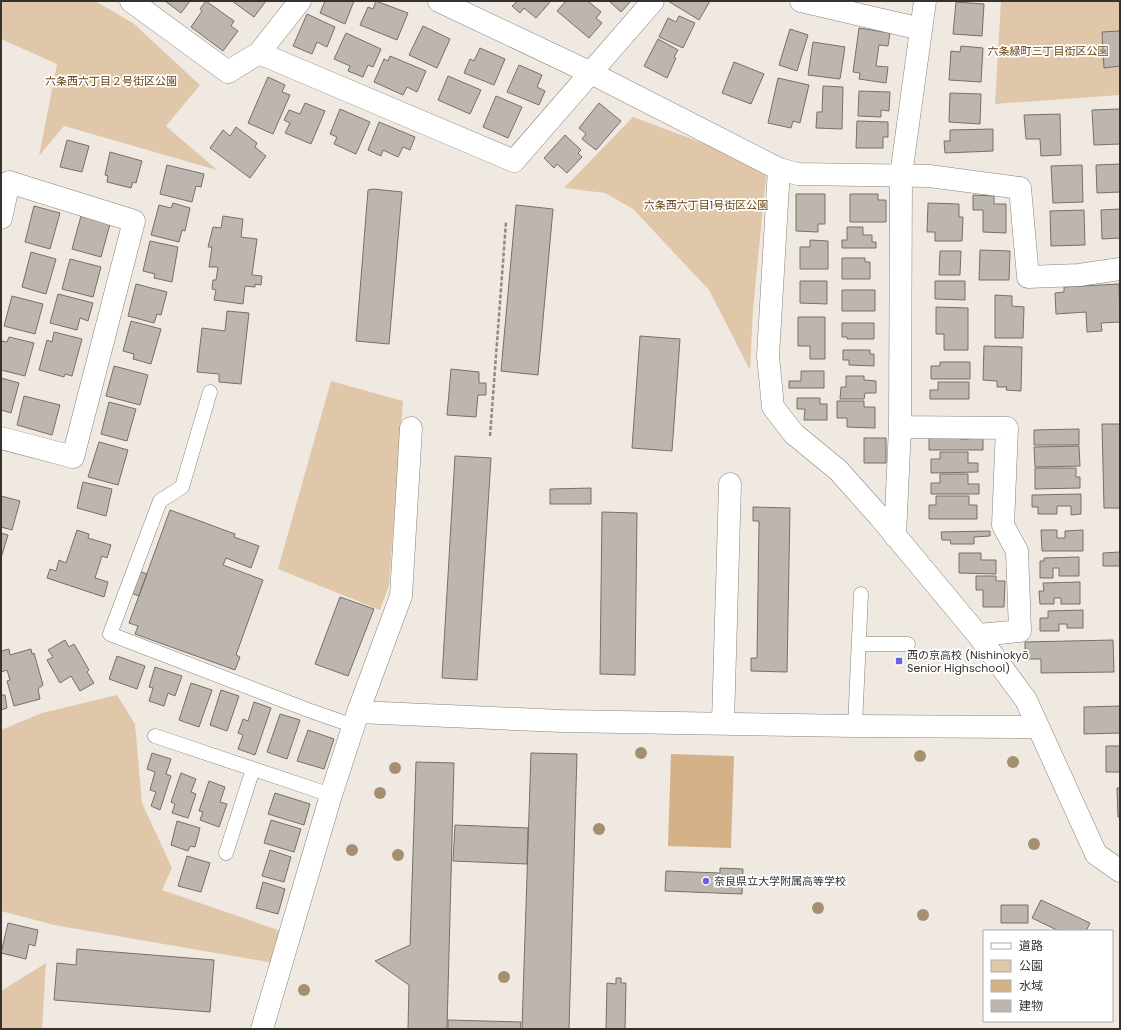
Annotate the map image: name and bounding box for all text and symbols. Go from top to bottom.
park label: 六条緑町三丁目街区公園 [988,43,1109,59]
park label: 六条西六丁目２号街区公園 [45,73,177,89]
park label: 六条西六丁目1号街区公園 [644,197,768,213]
place label: 西の京高校 (Nishinokyō Senior Highschool) [907,647,1029,676]
marker: 西の京高校 (Nishinokyō Senior Highschool) [894,656,904,666]
place label: 奈良県立大学附属高等学校 [714,873,846,889]
marker: 奈良県立大学附属高等学校 [701,876,711,886]
legend [983,930,1113,1022]
text: 道路 [1019,937,1043,954]
text: 公園 [1019,957,1043,974]
text: 水域 [1019,977,1043,994]
text: 建物 [1019,997,1043,1014]

